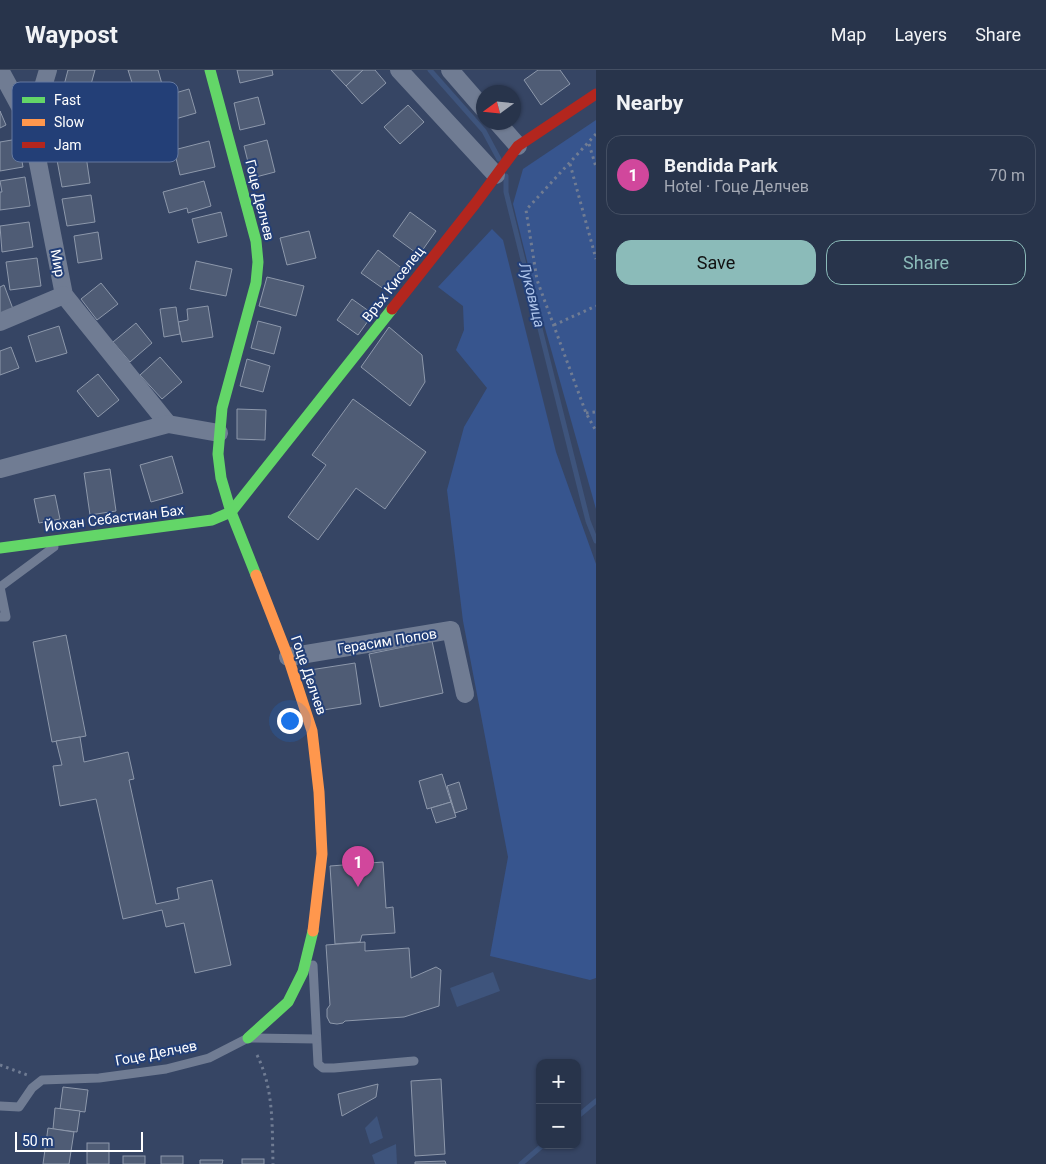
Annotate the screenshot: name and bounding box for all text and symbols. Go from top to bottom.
text: Waypost [25,21,118,49]
text: Map [831,24,866,45]
text: Layers [894,24,947,45]
text: Share [975,24,1021,45]
legend [12,82,178,162]
north arrow [476,85,521,130]
text: Nearby [616,91,683,115]
text: Fast [54,92,81,108]
text: Slow [54,114,85,130]
text: Jam [54,137,82,153]
text: Bendida Park [664,154,778,177]
street label: Гоце Делчев [242,158,278,242]
text: 1 [628,166,638,185]
text: 70 m [989,166,1025,185]
text: Hotel · Гоце Делчев [664,177,809,196]
button: Save [616,240,816,285]
button: Share [826,240,1026,285]
street label: Връх Киселец [359,243,427,325]
street label: Мир [47,248,69,278]
water label: Луковица [515,260,549,330]
street label: Йохан Себастиан Бах [43,501,185,535]
street label: Герасим Попов [336,625,438,657]
street label: Гоце Делчев [288,633,330,717]
your location [277,708,303,734]
pin: 1 [342,846,374,887]
street label: Гоце Делчев [114,1037,198,1069]
map controls [536,1059,581,1149]
button: + [536,1059,581,1104]
button: − [536,1104,581,1149]
scale bar [15,1129,142,1152]
text: 50 m [22,1133,54,1149]

